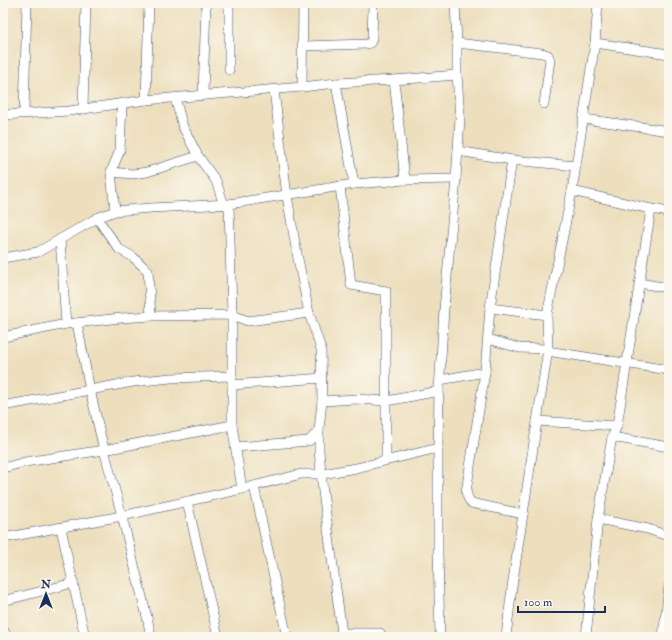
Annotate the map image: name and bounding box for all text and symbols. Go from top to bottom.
north arrow [26,574,66,614]
text: N [40,578,52,591]
scale bar [518,588,605,614]
text: 100 m [524,595,553,610]

